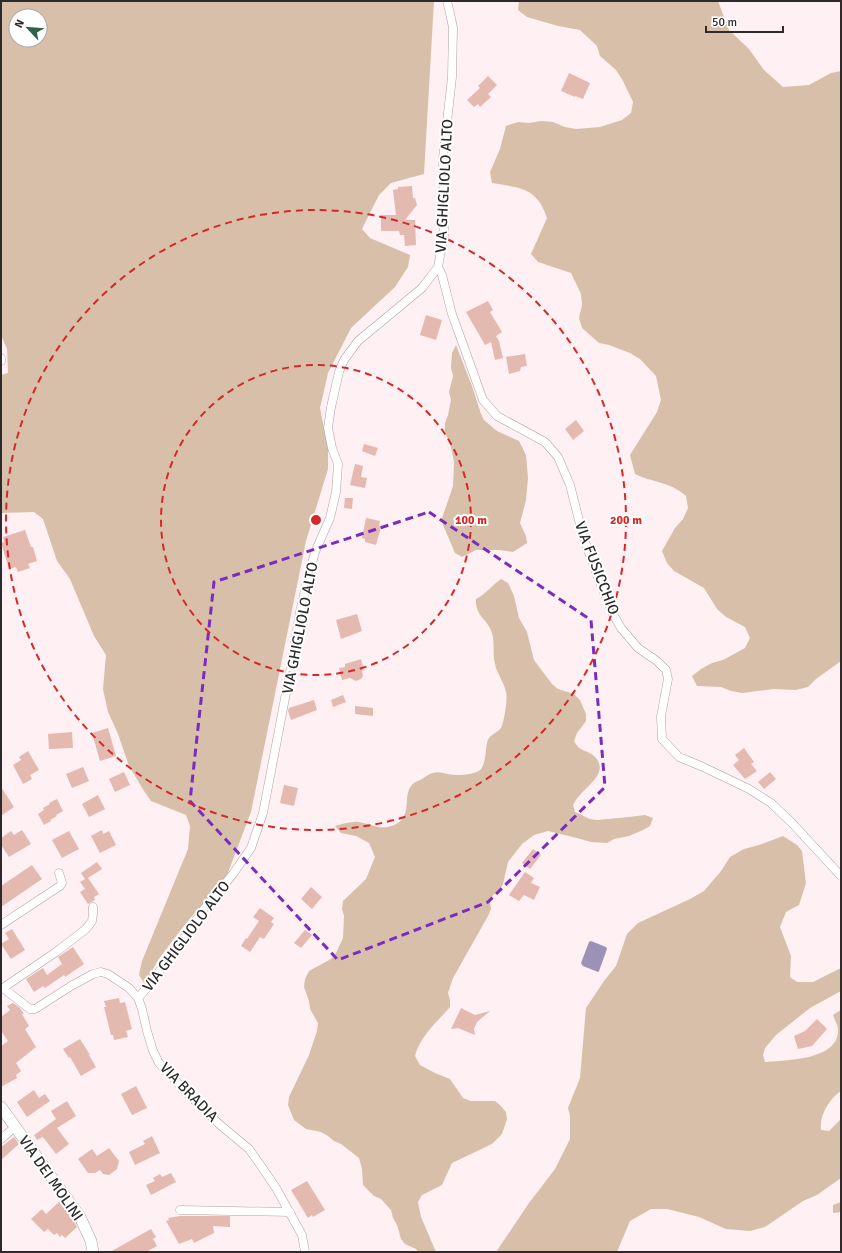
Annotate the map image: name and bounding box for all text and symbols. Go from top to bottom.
north arrow [8,8,48,48]
scale bar [706,8,783,34]
text: 50 m [712,15,737,30]
text: N [12,18,27,30]
street label: VIA GHIGLIOLO ALTO [432,118,457,253]
centre of rings [309,513,323,527]
text: 100 m [455,513,487,528]
text: 200 m [610,513,642,528]
street label: VIA FUSICCHIO [571,519,623,617]
street label: VIA GHIGLIOLO ALTO [278,560,322,696]
street label: VIA GHIGLIOLO ALTO [138,877,234,995]
street label: VIA BRADIA [156,1058,222,1126]
street label: VIA DEI MOLINI [15,1132,87,1224]

